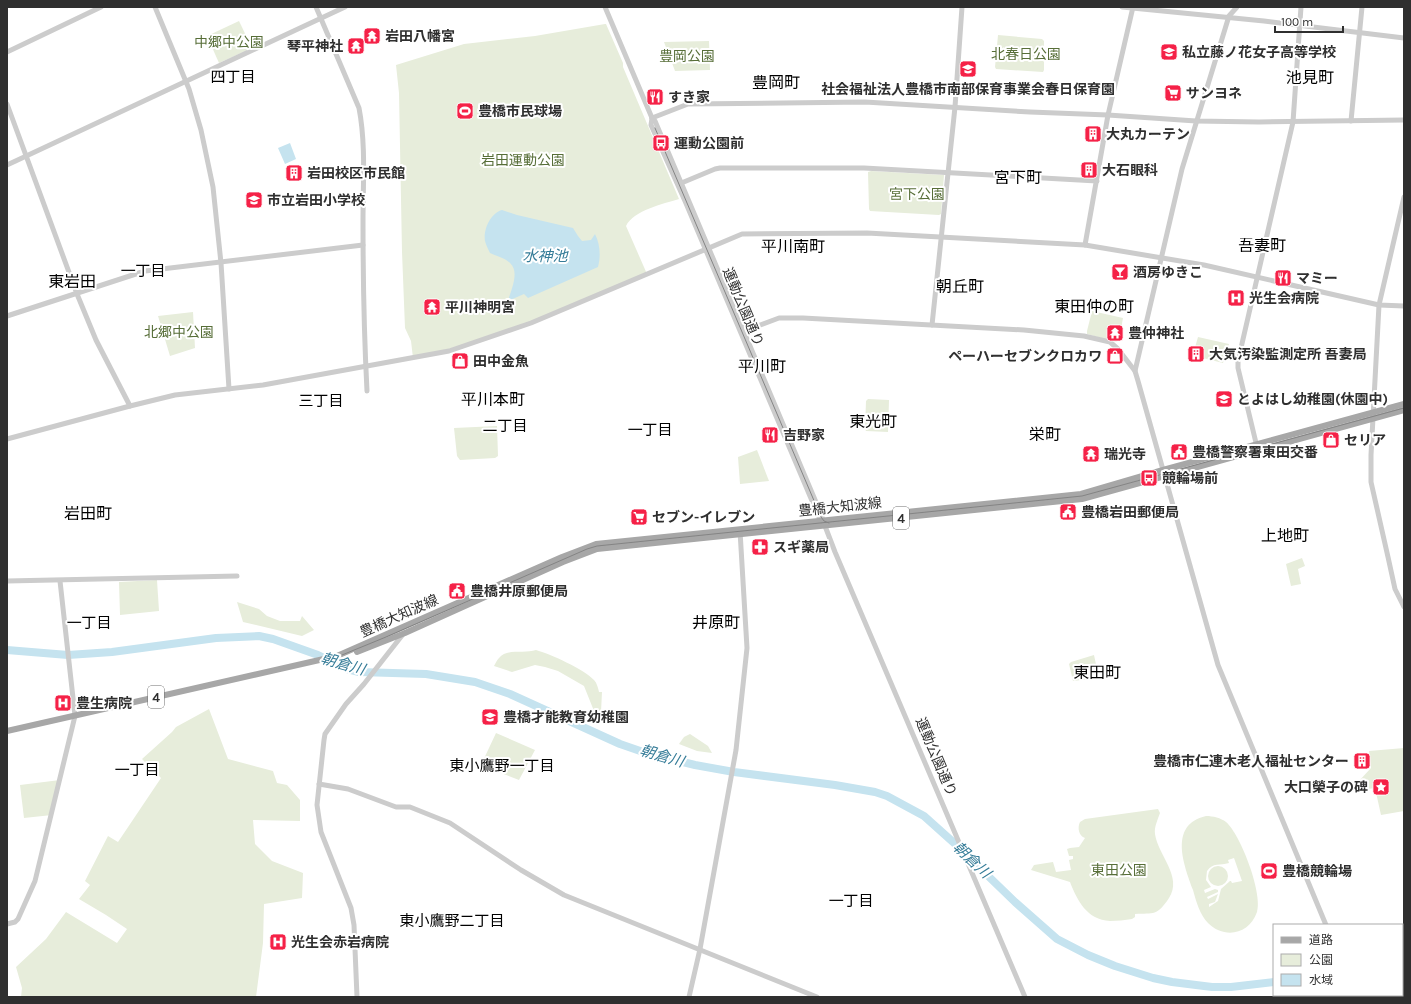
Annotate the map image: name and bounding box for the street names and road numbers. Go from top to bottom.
street label: 運動公園通り [719,265,767,349]
street label: 豊橋大知波線 [797,494,883,520]
road number: 4 [893,507,909,529]
street label: 豊橋大知波線 [357,591,441,641]
road number: 4 [148,686,164,708]
street label: 運動公園通り [912,715,960,799]

